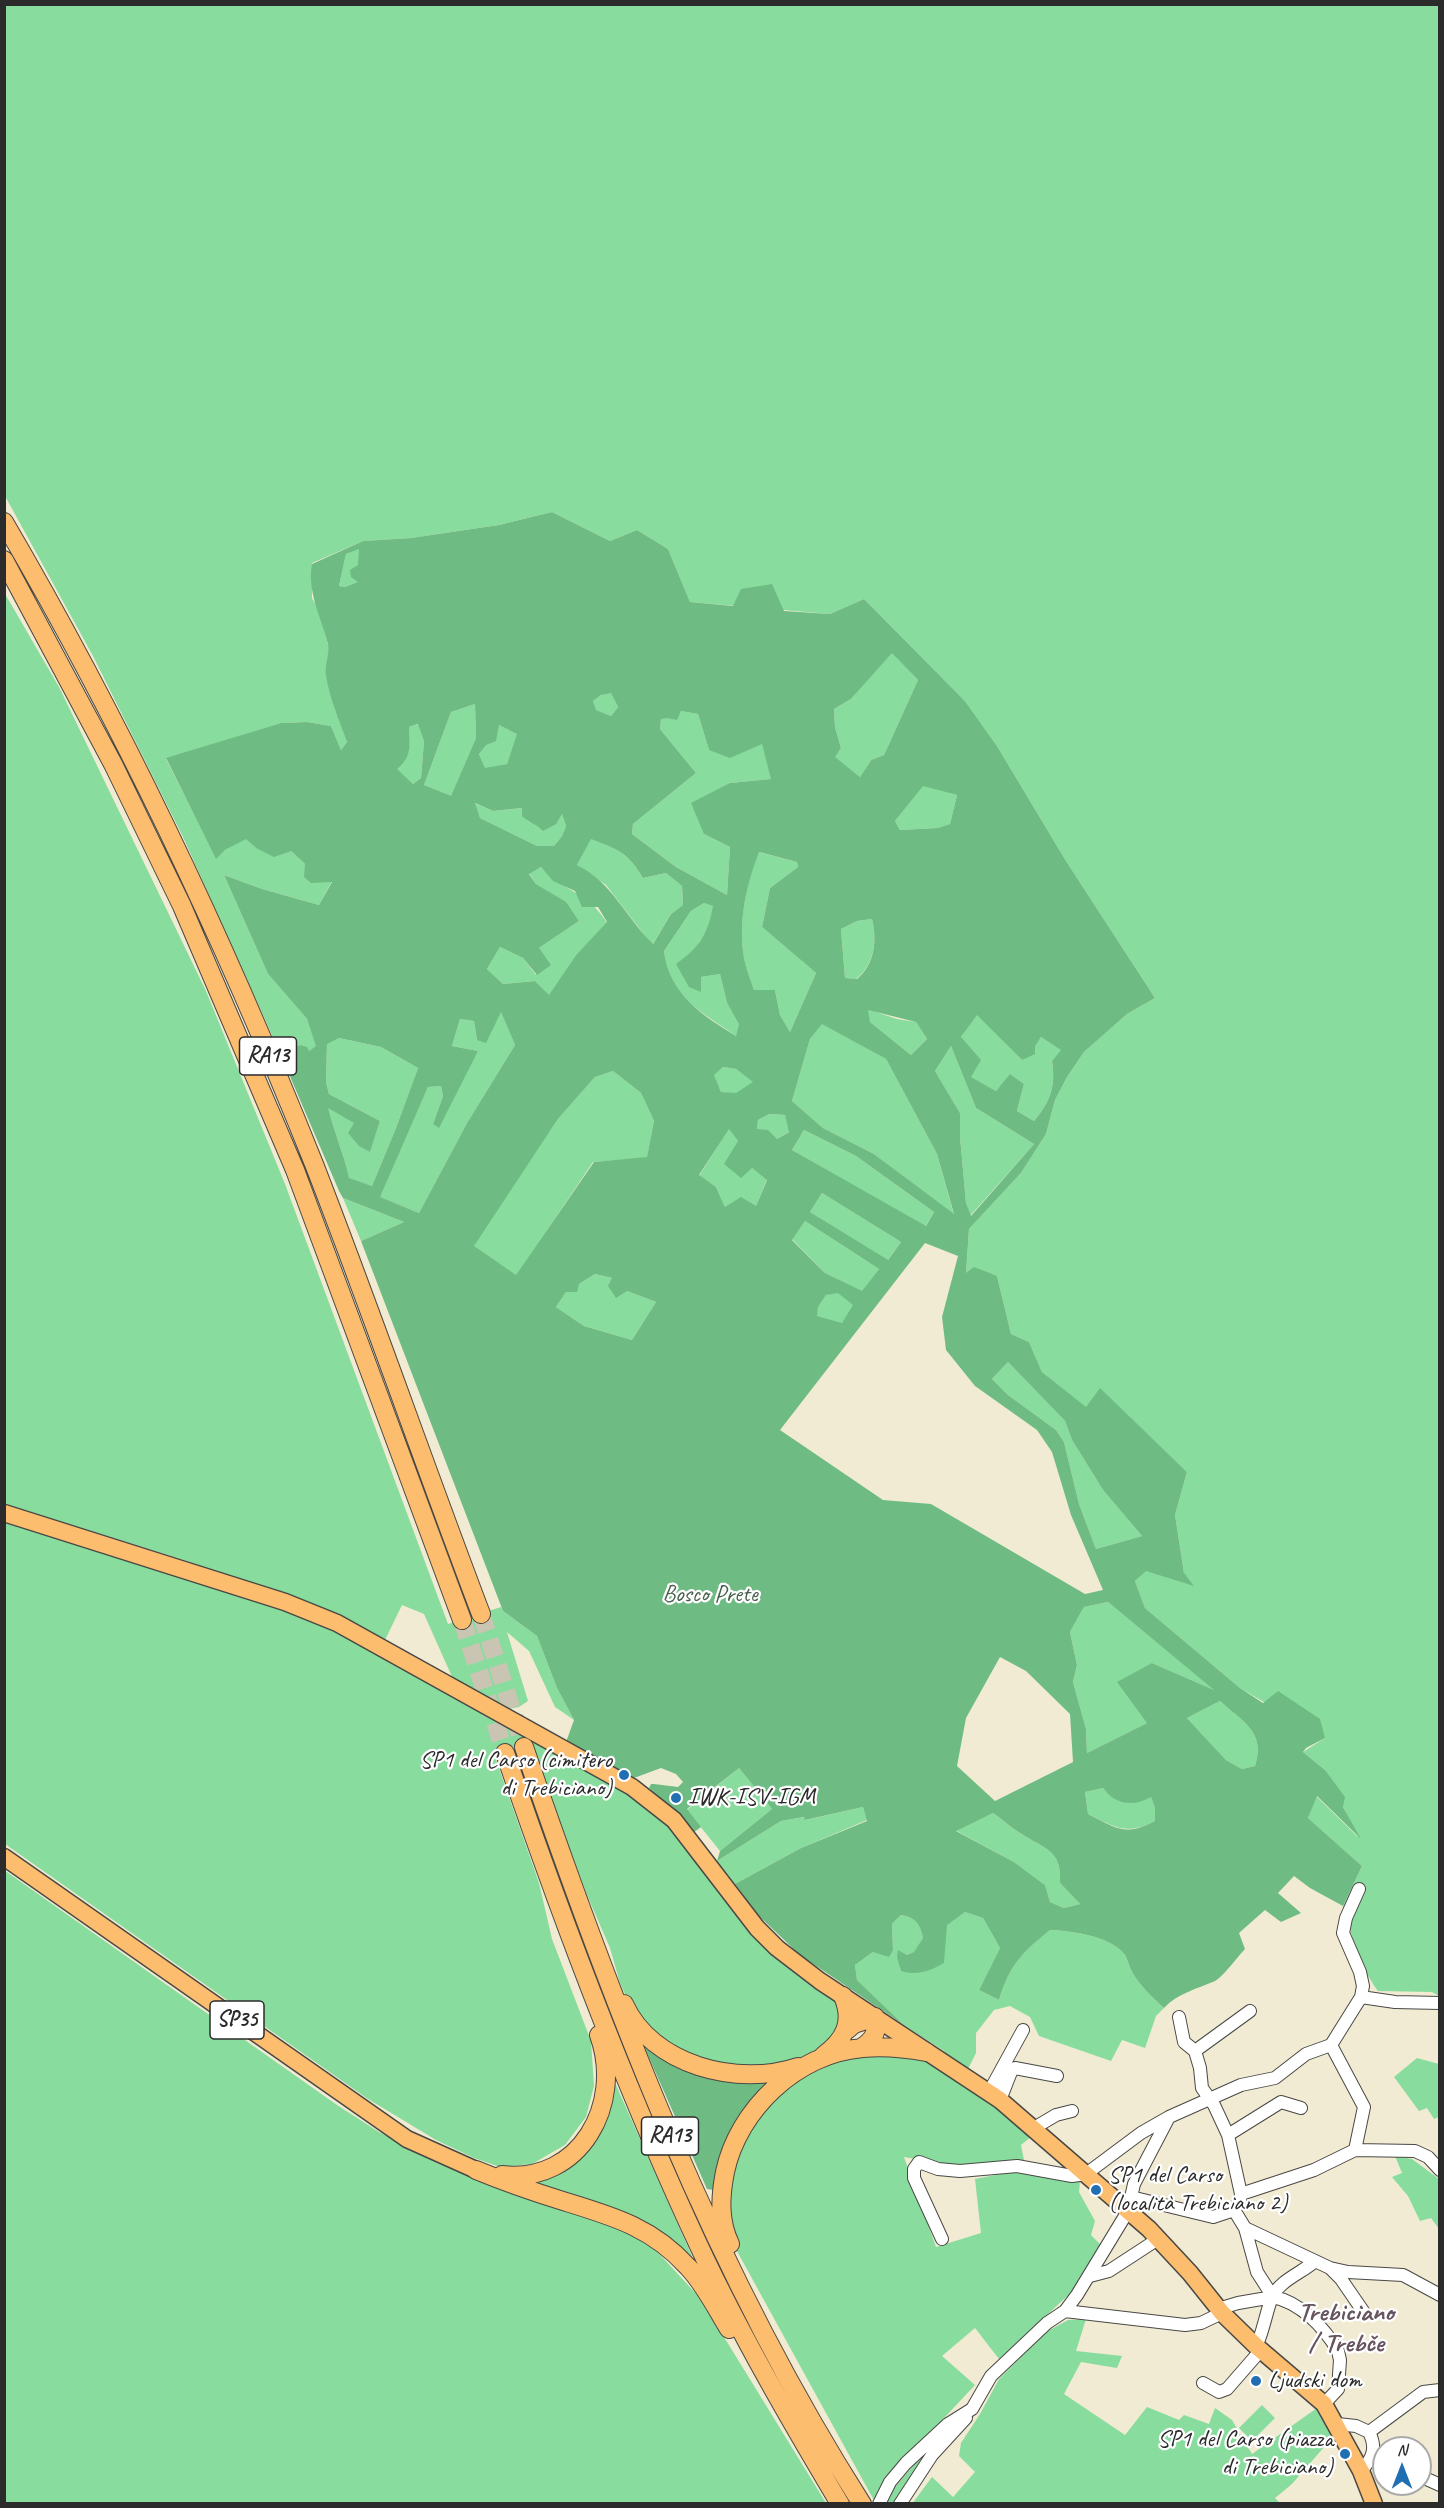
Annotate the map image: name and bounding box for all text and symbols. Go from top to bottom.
road number: RA13 [240,1037,296,1075]
park label: Bosco Prete [662,1581,758,1609]
place label: SP1 del Carso (cimitero di Trebiciano) [419,1747,612,1803]
marker: SP1 del Carso (cimitero di Trebiciano) [617,1768,631,1782]
place label: IWK-ISV-IGM [688,1784,815,1812]
marker: IWK-ISV-IGM [669,1791,683,1805]
road number: SP35 [210,2001,264,2039]
road number: RA13 [642,2117,698,2155]
place label: SP1 del Carso (località Trebiciano 2) [1108,2162,1287,2218]
marker: SP1 del Carso (località Trebiciano 2) [1089,2183,1103,2197]
district label: Trebiciano / Trebče [1298,2297,1394,2360]
place label: Ljudski dom [1268,2367,1362,2395]
marker: Ljudski dom [1249,2374,1263,2388]
place label: SP1 del Carso (piazza di Trebiciano) [1157,2426,1333,2482]
north arrow [1372,2436,1432,2496]
text: N [1397,2440,1407,2460]
marker: SP1 del Carso (piazza di Trebiciano) [1338,2447,1352,2461]

